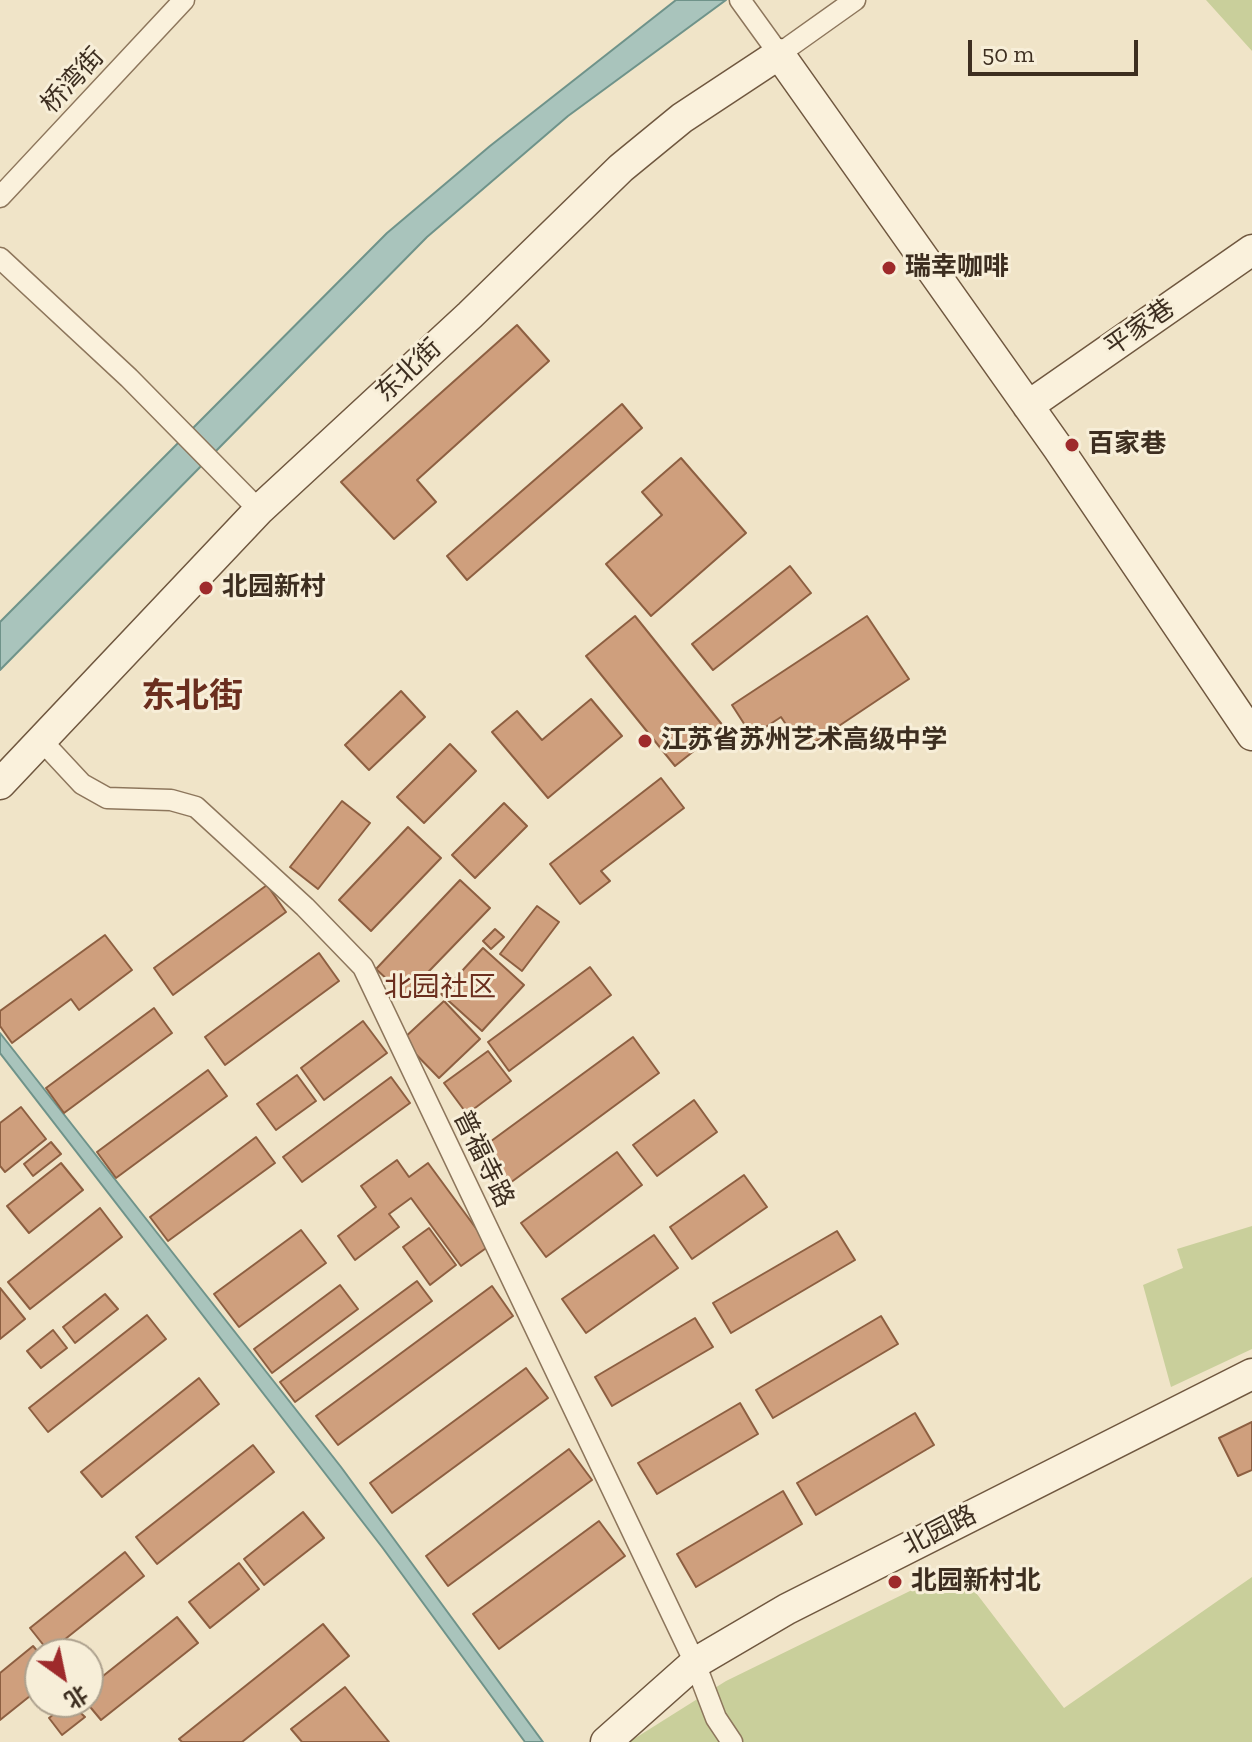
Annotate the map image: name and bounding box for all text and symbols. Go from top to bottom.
scale bar [972,24,1142,74]
text: 50 m [982,39,1034,68]
street label: 桥湾街 [35,42,111,120]
place label: 瑞幸咖啡 [905,252,1009,284]
marker: 瑞幸咖啡 [880,259,898,277]
street label: 平家巷 [1099,293,1181,363]
street label: 东北街 [370,333,448,409]
place label: 百家巷 [1088,429,1166,461]
marker: 百家巷 [1063,436,1081,454]
place label: 北园新村 [222,572,326,604]
marker: 北园新村 [197,579,215,597]
district label: 东北街 [141,677,243,717]
place label: 江苏省苏州艺术高级中学 [661,725,947,757]
marker: 江苏省苏州艺术高级中学 [636,732,654,750]
district label: 北园社区 [384,971,496,1005]
street label: 普福寺路 [446,1105,520,1213]
street label: 北园路 [898,1499,982,1563]
place label: 北园新村北 [911,1566,1041,1598]
marker: 北园新村北 [886,1573,904,1591]
north arrow [24,1638,104,1718]
text: 北 [60,1680,93,1714]

